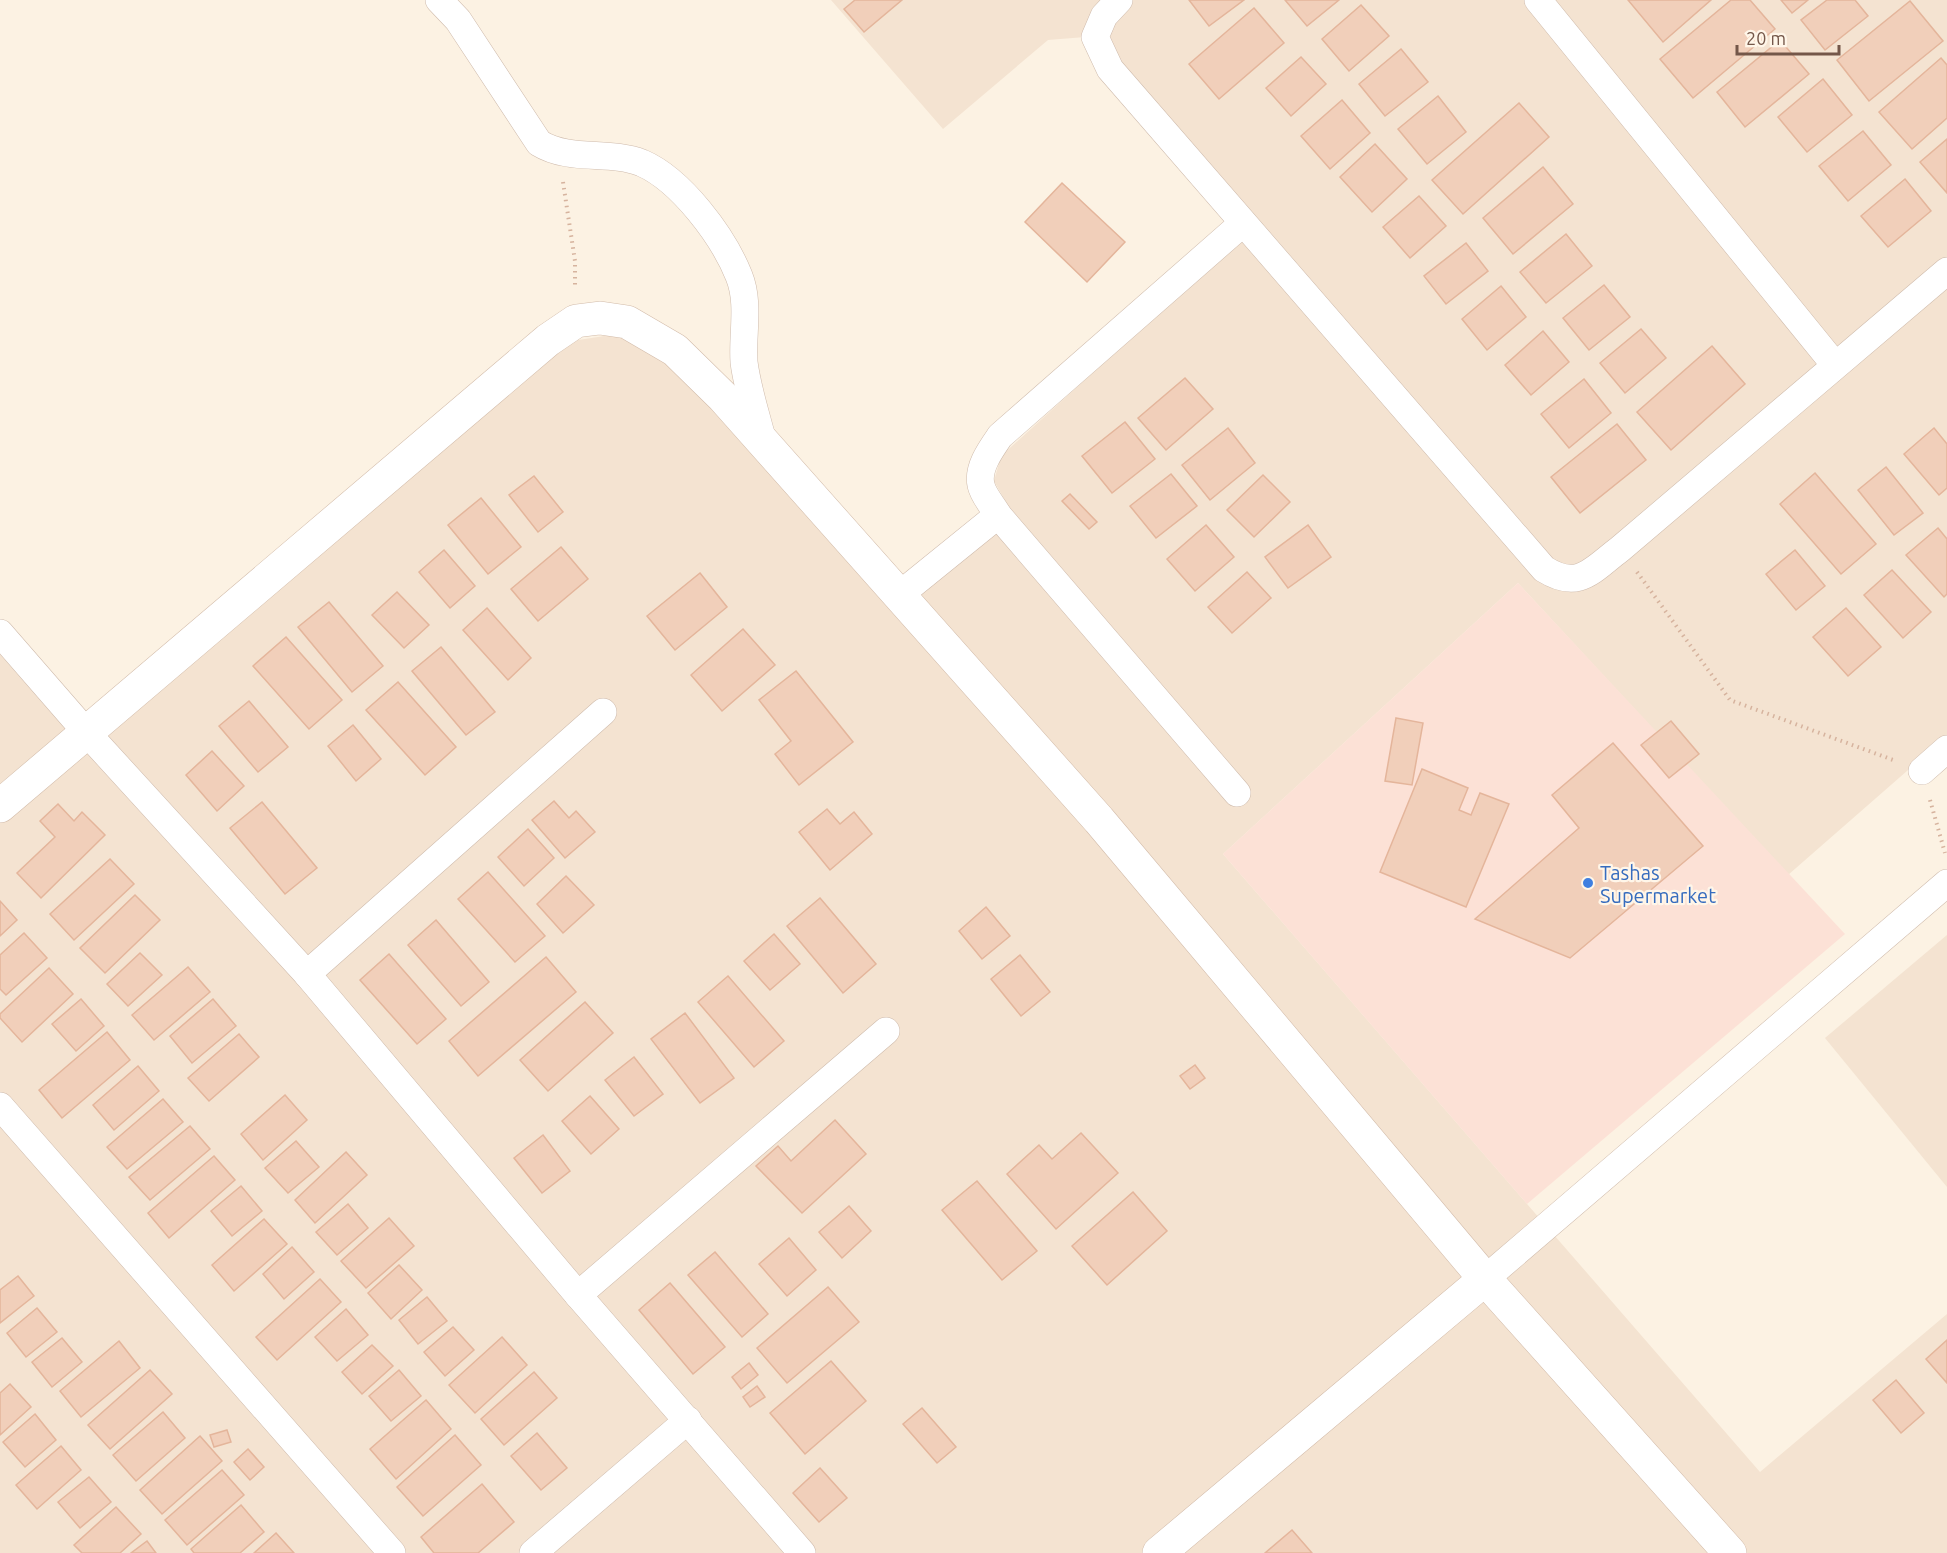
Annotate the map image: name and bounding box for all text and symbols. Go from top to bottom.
scale bar [1737,18,1839,56]
text: 20 m [1746,28,1786,48]
place label: Tashas Supermarket [1600,861,1716,907]
marker: Tashas Supermarket [1581,876,1595,890]

